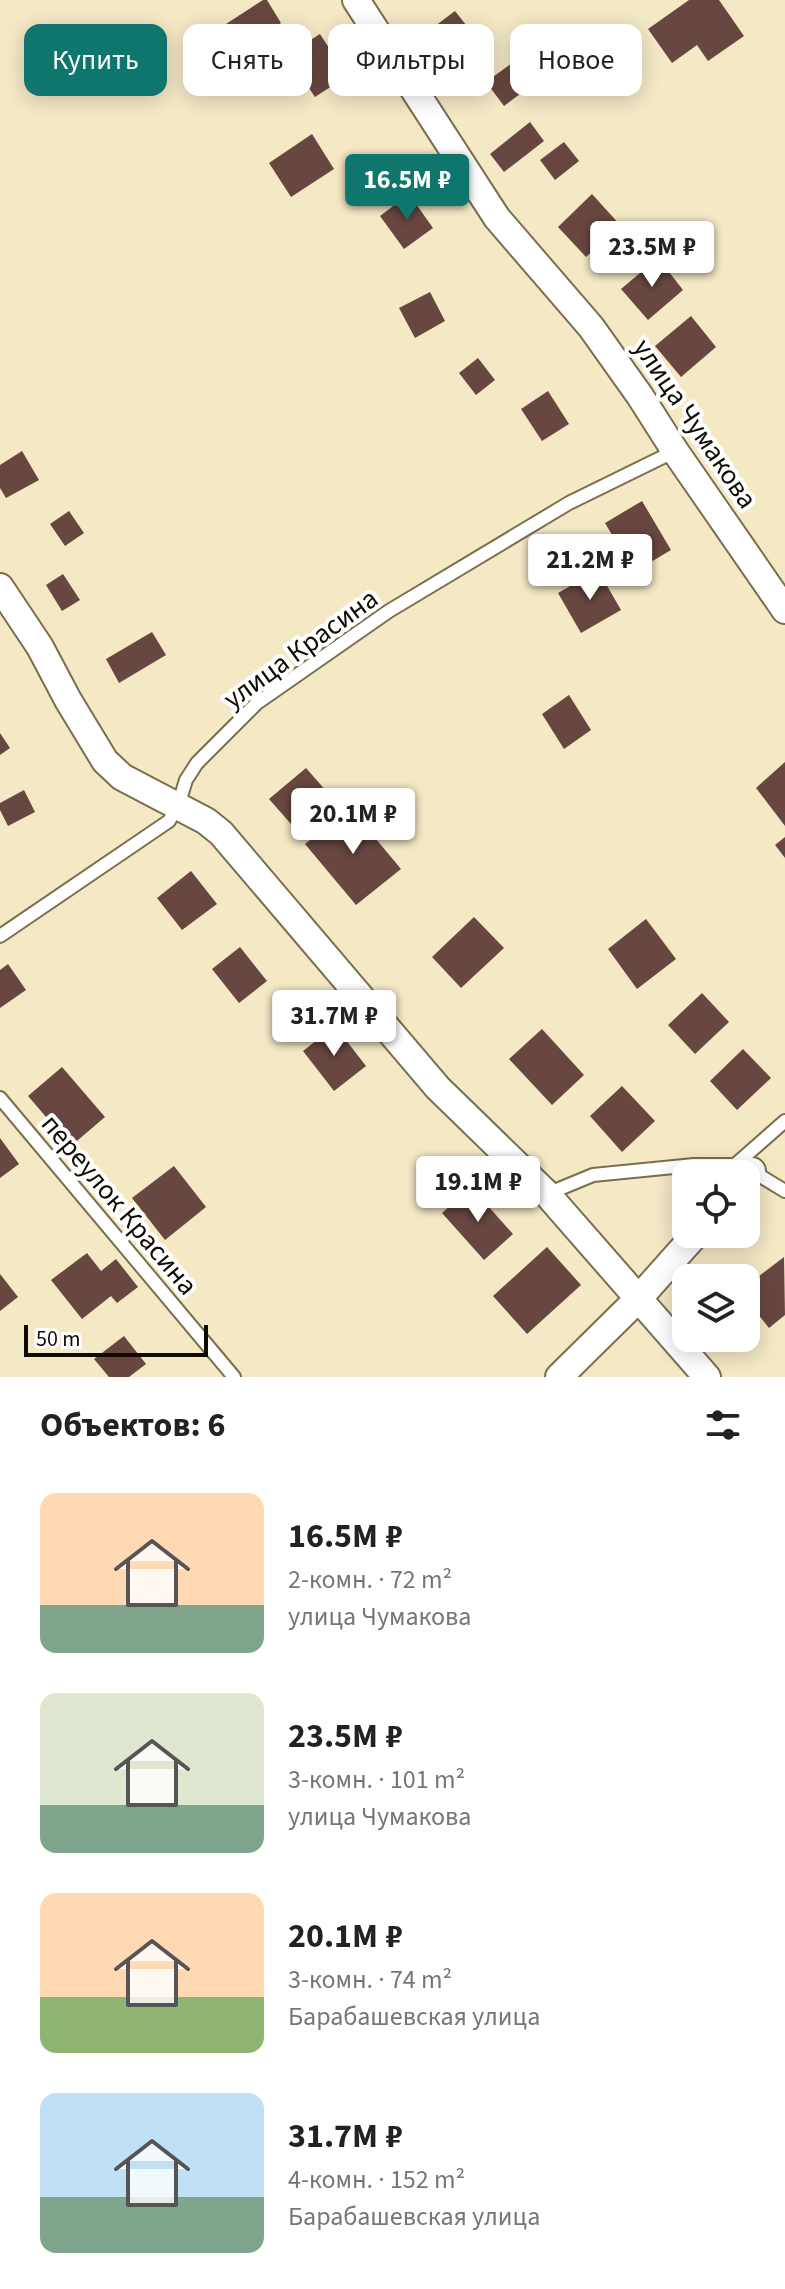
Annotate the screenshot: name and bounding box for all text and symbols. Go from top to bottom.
chip: Купить [24,24,167,96]
chip: Снять [183,24,312,96]
chip: Фильтры [328,24,494,96]
chip: Новое [510,24,642,96]
pin: 16.5M ₽ [333,154,481,222]
text: 16.5M ₽ [363,161,451,198]
pin: 23.5M ₽ [578,221,726,289]
text: 23.5M ₽ [608,228,696,265]
street label: улица Чумакова [623,330,767,517]
pin: 21.2M ₽ [516,534,664,602]
text: 21.2M ₽ [546,541,634,578]
street label: улица Красина [215,579,386,719]
pin: 20.1M ₽ [279,788,427,856]
text: 20.1M ₽ [309,795,397,832]
pin: 31.7M ₽ [260,990,408,1058]
text: 31.7M ₽ [290,997,378,1034]
street label: переулок Красина [32,1106,207,1304]
pin: 19.1M ₽ [404,1156,552,1224]
map controls [672,1160,760,1352]
button: locate [672,1160,760,1248]
text: 19.1M ₽ [434,1163,522,1200]
button: layers [672,1264,760,1352]
scale bar [24,1321,208,1357]
text: 50 m [36,1323,81,1355]
text: Объектов: 6 [40,1401,225,1450]
icon: filters [701,1403,745,1447]
text: 16.5M ₽ [288,1512,403,1561]
icon: home [104,1525,200,1621]
text: 2-комн. · 72 m² [288,1561,452,1598]
text: улица Чумакова [288,1598,471,1635]
text: 23.5M ₽ [288,1712,403,1761]
icon: home [104,1725,200,1821]
text: 3-комн. · 101 m² [288,1761,465,1798]
text: улица Чумакова [288,1798,471,1835]
text: 20.1M ₽ [288,1912,403,1961]
icon: home [104,1925,200,2021]
text: 3-комн. · 74 m² [288,1961,452,1998]
text: Барабашевская улица [288,1998,540,2035]
text: 31.7M ₽ [288,2112,403,2161]
icon: home [104,2125,200,2221]
text: 4-комн. · 152 m² [288,2161,465,2198]
text: Барабашевская улица [288,2198,540,2235]

